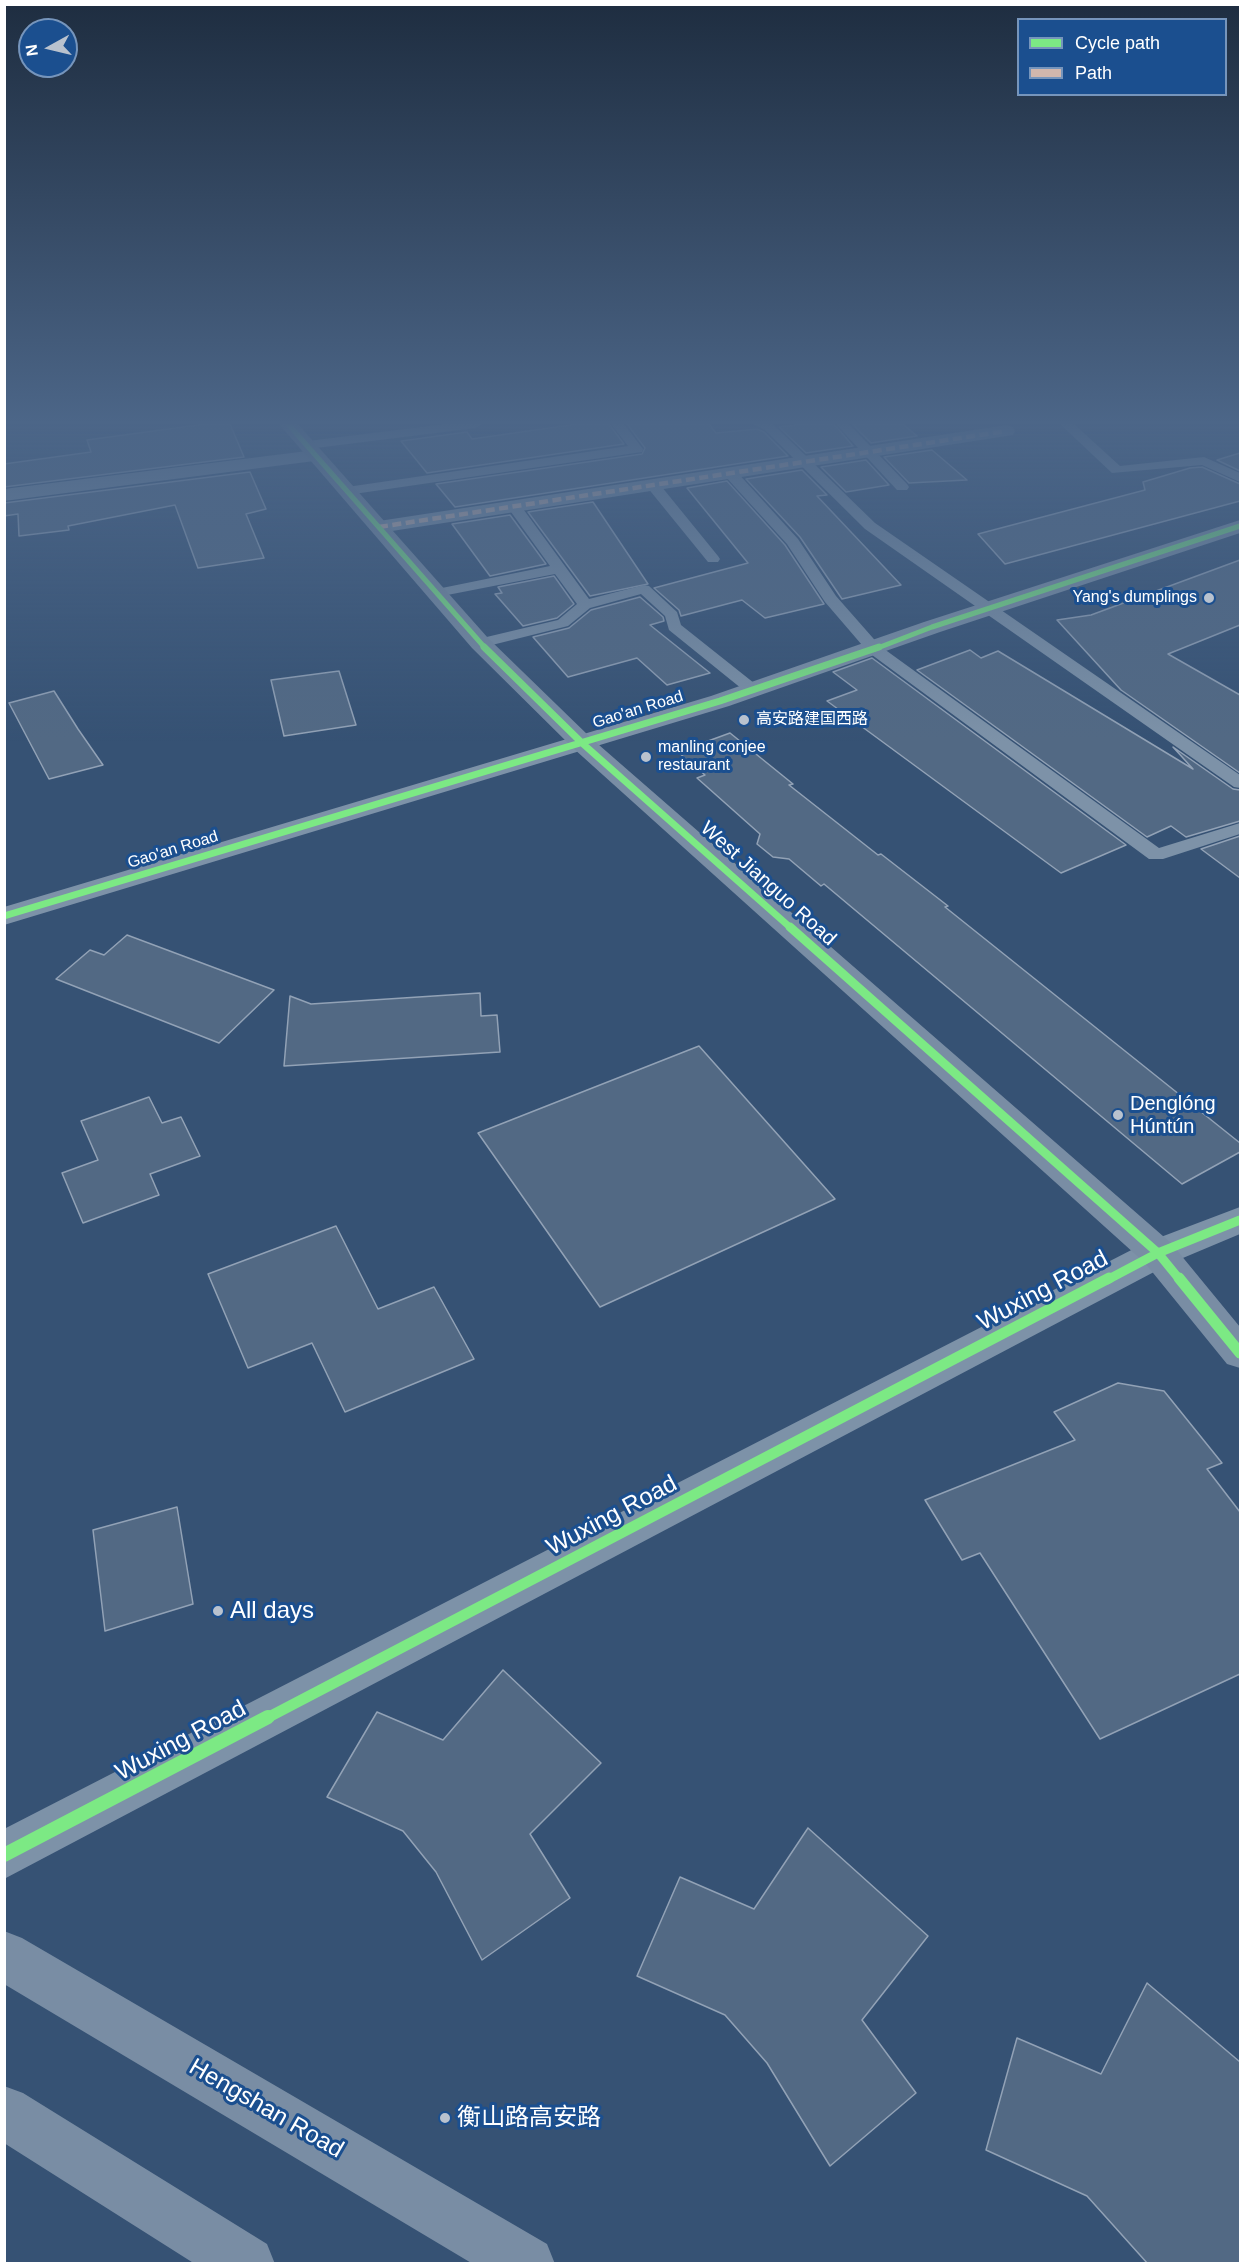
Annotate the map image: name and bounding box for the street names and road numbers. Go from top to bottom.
street label: Gao'an Road [590,687,686,733]
street label: West Jianguo Road [695,817,841,951]
street label: Gao'an Road [125,827,221,873]
street label: Wuxing Road [973,1245,1113,1337]
street label: Wuxing Road [542,1470,682,1562]
street label: Wuxing Road [111,1695,251,1787]
street label: Hengshan Road [184,2053,348,2165]

